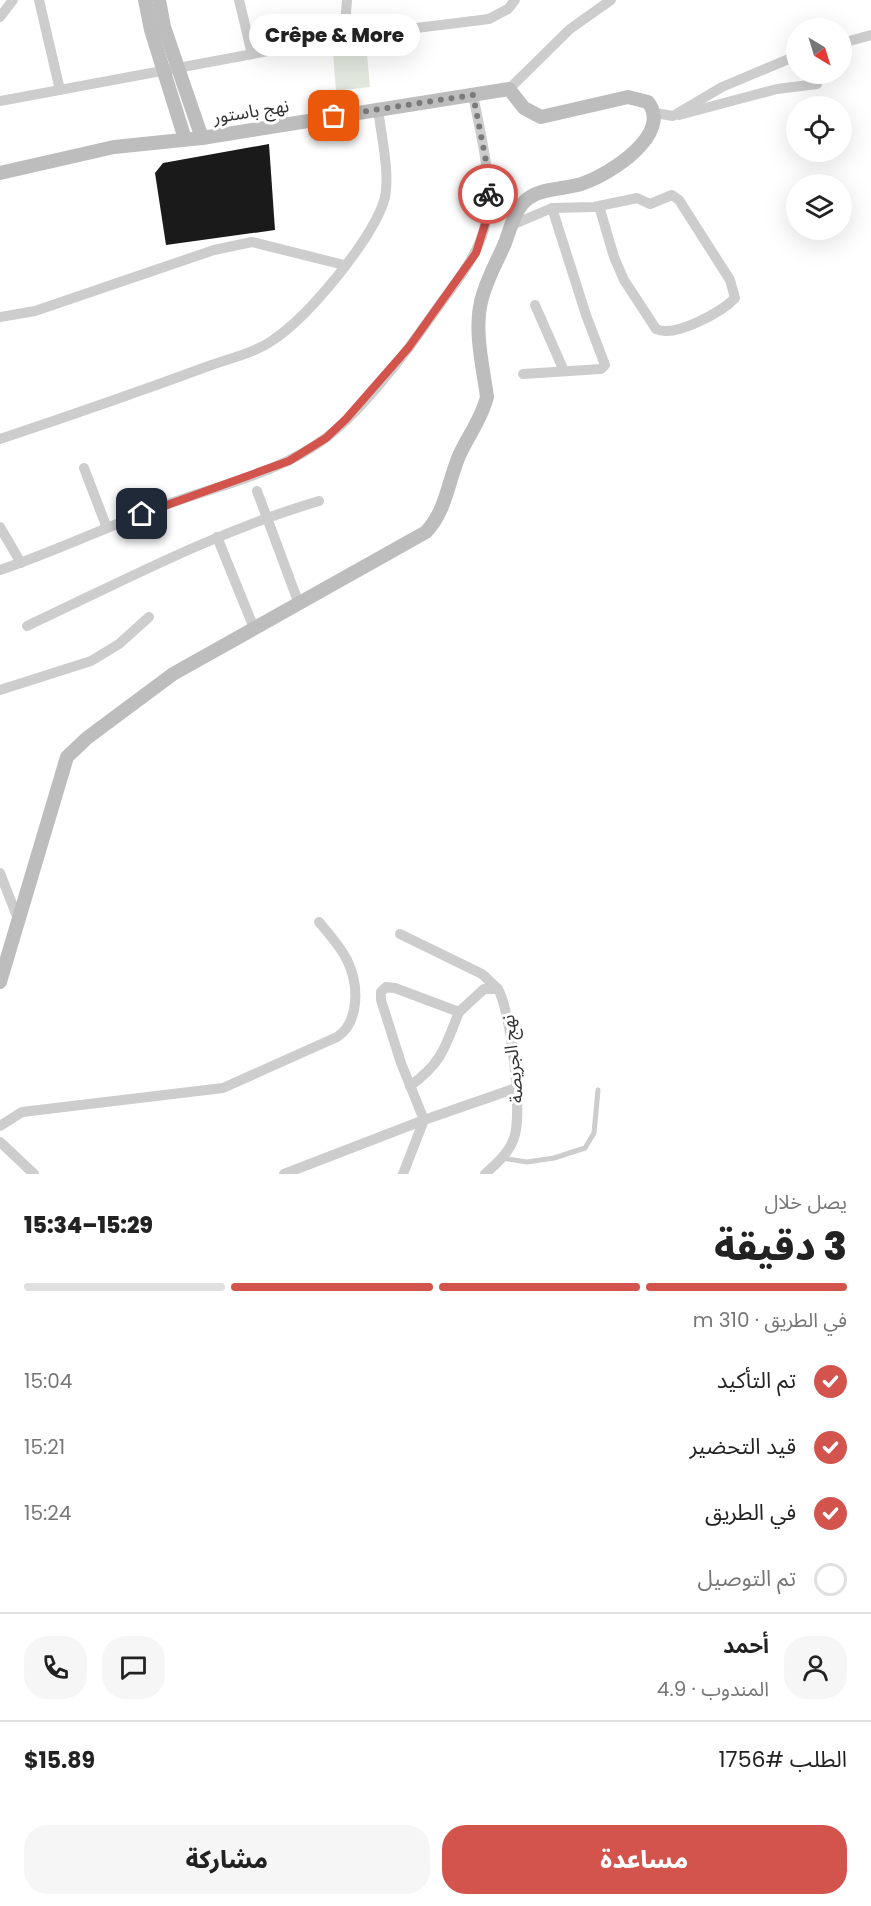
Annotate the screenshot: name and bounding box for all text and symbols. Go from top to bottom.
callout: Crêpe & More [248,14,419,56]
north arrow [786,18,852,84]
map controls [786,18,852,240]
text: Crêpe & More [265,21,404,49]
pin [308,90,359,141]
street label: نهج باستور [210,93,291,130]
button: locate [786,96,852,162]
icon: bag [317,99,350,132]
courier [458,164,518,224]
button: layers [786,174,852,240]
icon: bike [472,178,505,211]
pin [116,488,167,539]
icon: home [125,497,158,530]
street label: نهج الجريصة [495,1013,530,1104]
text: يصل خلال [764,1188,847,1216]
text: 15:29–15:34 [24,1210,153,1241]
text: 3 دقيقة [714,1219,847,1274]
text: في الطريق · 310 m [693,1306,847,1334]
text: تم التأكيد [717,1365,796,1396]
icon: check [814,1365,847,1398]
text: 15:04 [24,1367,72,1395]
text: قيد التحضير [689,1431,796,1462]
icon: check [814,1431,847,1464]
text: 15:21 [24,1433,65,1461]
text: في الطريق [705,1497,796,1528]
icon: check [814,1497,847,1530]
text: 15:24 [24,1499,71,1527]
text: تم التوصيل [698,1563,796,1594]
text: أحمد [723,1630,769,1661]
button: phone [24,1636,87,1699]
button: chat [102,1636,165,1699]
button: person [784,1636,847,1699]
text: المندوب · 4.9 [657,1675,769,1703]
text: الطلب #1756 [719,1744,847,1775]
text: $15.89 [24,1745,95,1776]
button: مشاركة [24,1825,430,1894]
button: مساعدة [442,1825,847,1894]

